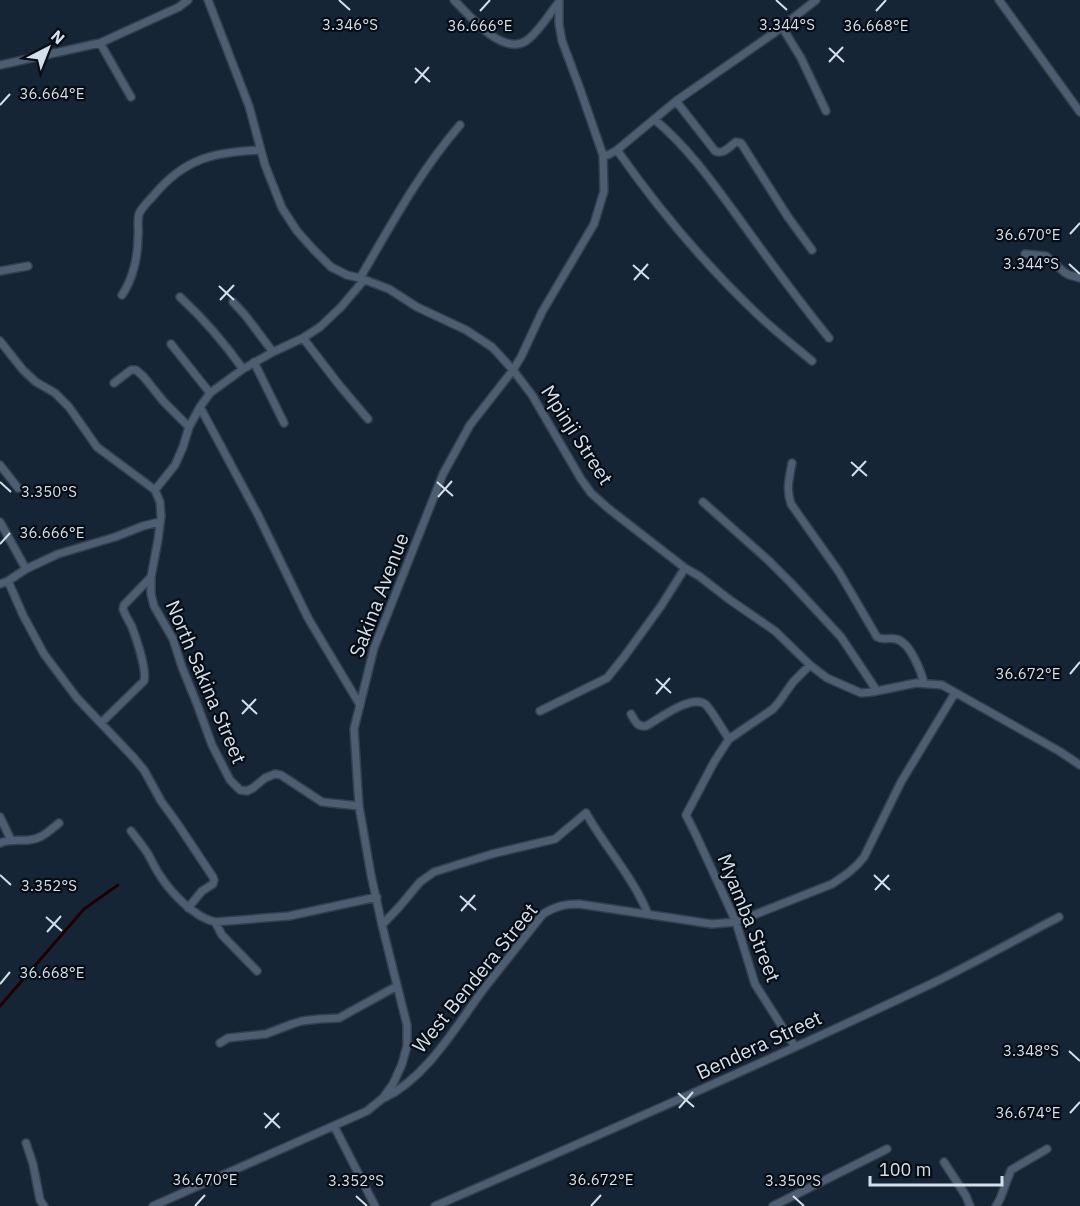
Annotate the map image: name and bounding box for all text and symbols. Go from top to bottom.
text: 3.346°S [322,15,378,34]
text: 3.344°S [759,15,815,34]
text: 36.666°E [448,16,512,35]
text: 36.668°E [844,16,908,35]
north arrow [18,18,78,78]
text: N [47,26,69,48]
text: 36.664°E [20,84,84,103]
text: 36.670°E [996,225,1060,244]
text: 3.344°S [1003,254,1059,273]
street label: Mpinji Street [535,380,620,490]
text: 3.350°S [21,482,77,501]
text: 36.666°E [20,523,84,542]
street label: Sakina Avenue [342,529,415,661]
street label: North Sakina Street [160,596,253,768]
text: 36.672°E [996,664,1060,683]
street label: Myamba Street [711,850,787,986]
text: 3.352°S [21,876,77,895]
street label: West Bendera Street [406,897,543,1058]
text: 36.668°E [20,963,84,982]
street label: Bendera Street [692,1004,826,1085]
text: 3.348°S [1003,1041,1059,1060]
text: 36.674°E [996,1103,1060,1122]
scale bar [870,1149,1002,1187]
text: 100 m [879,1158,931,1181]
text: 36.670°E [173,1170,237,1189]
text: 36.672°E [569,1170,633,1189]
text: 3.352°S [328,1171,384,1190]
text: 3.350°S [765,1171,821,1190]

